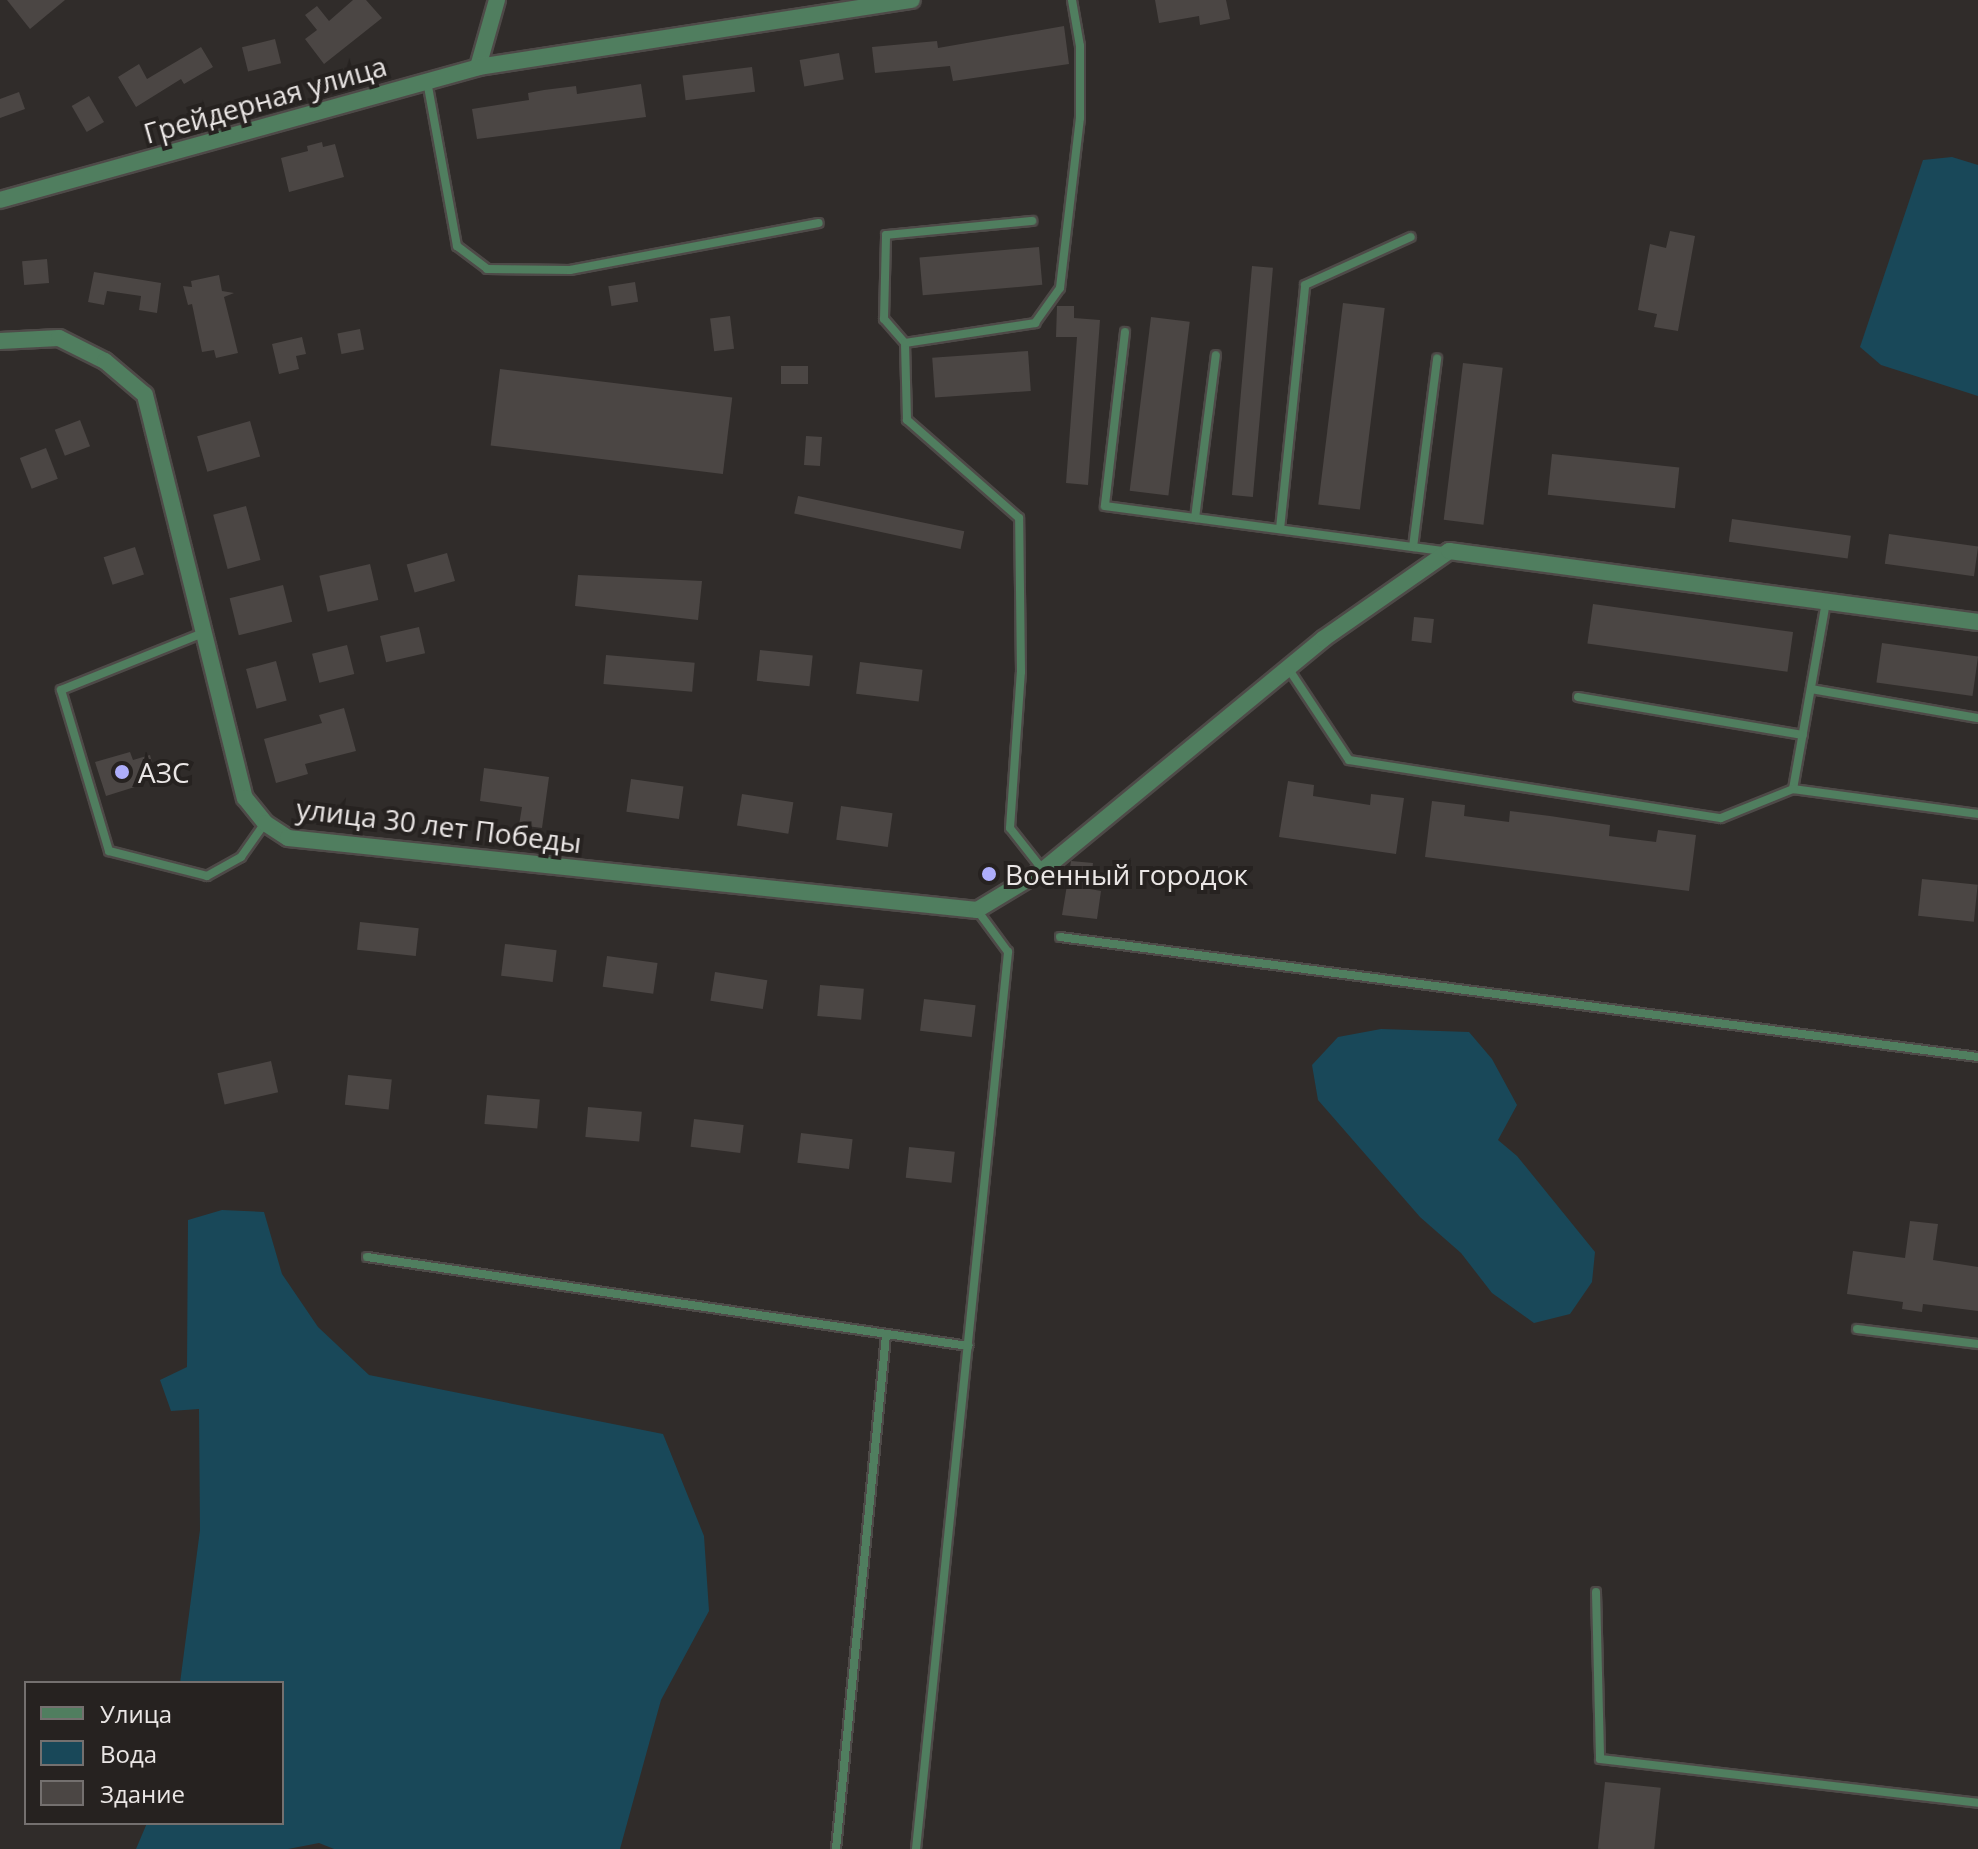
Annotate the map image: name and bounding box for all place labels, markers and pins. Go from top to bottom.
place label: АЗС [138,755,190,789]
marker: АЗС [113,763,131,781]
place label: Военный городок [1005,857,1248,891]
marker: Военный городок [980,865,998,883]

